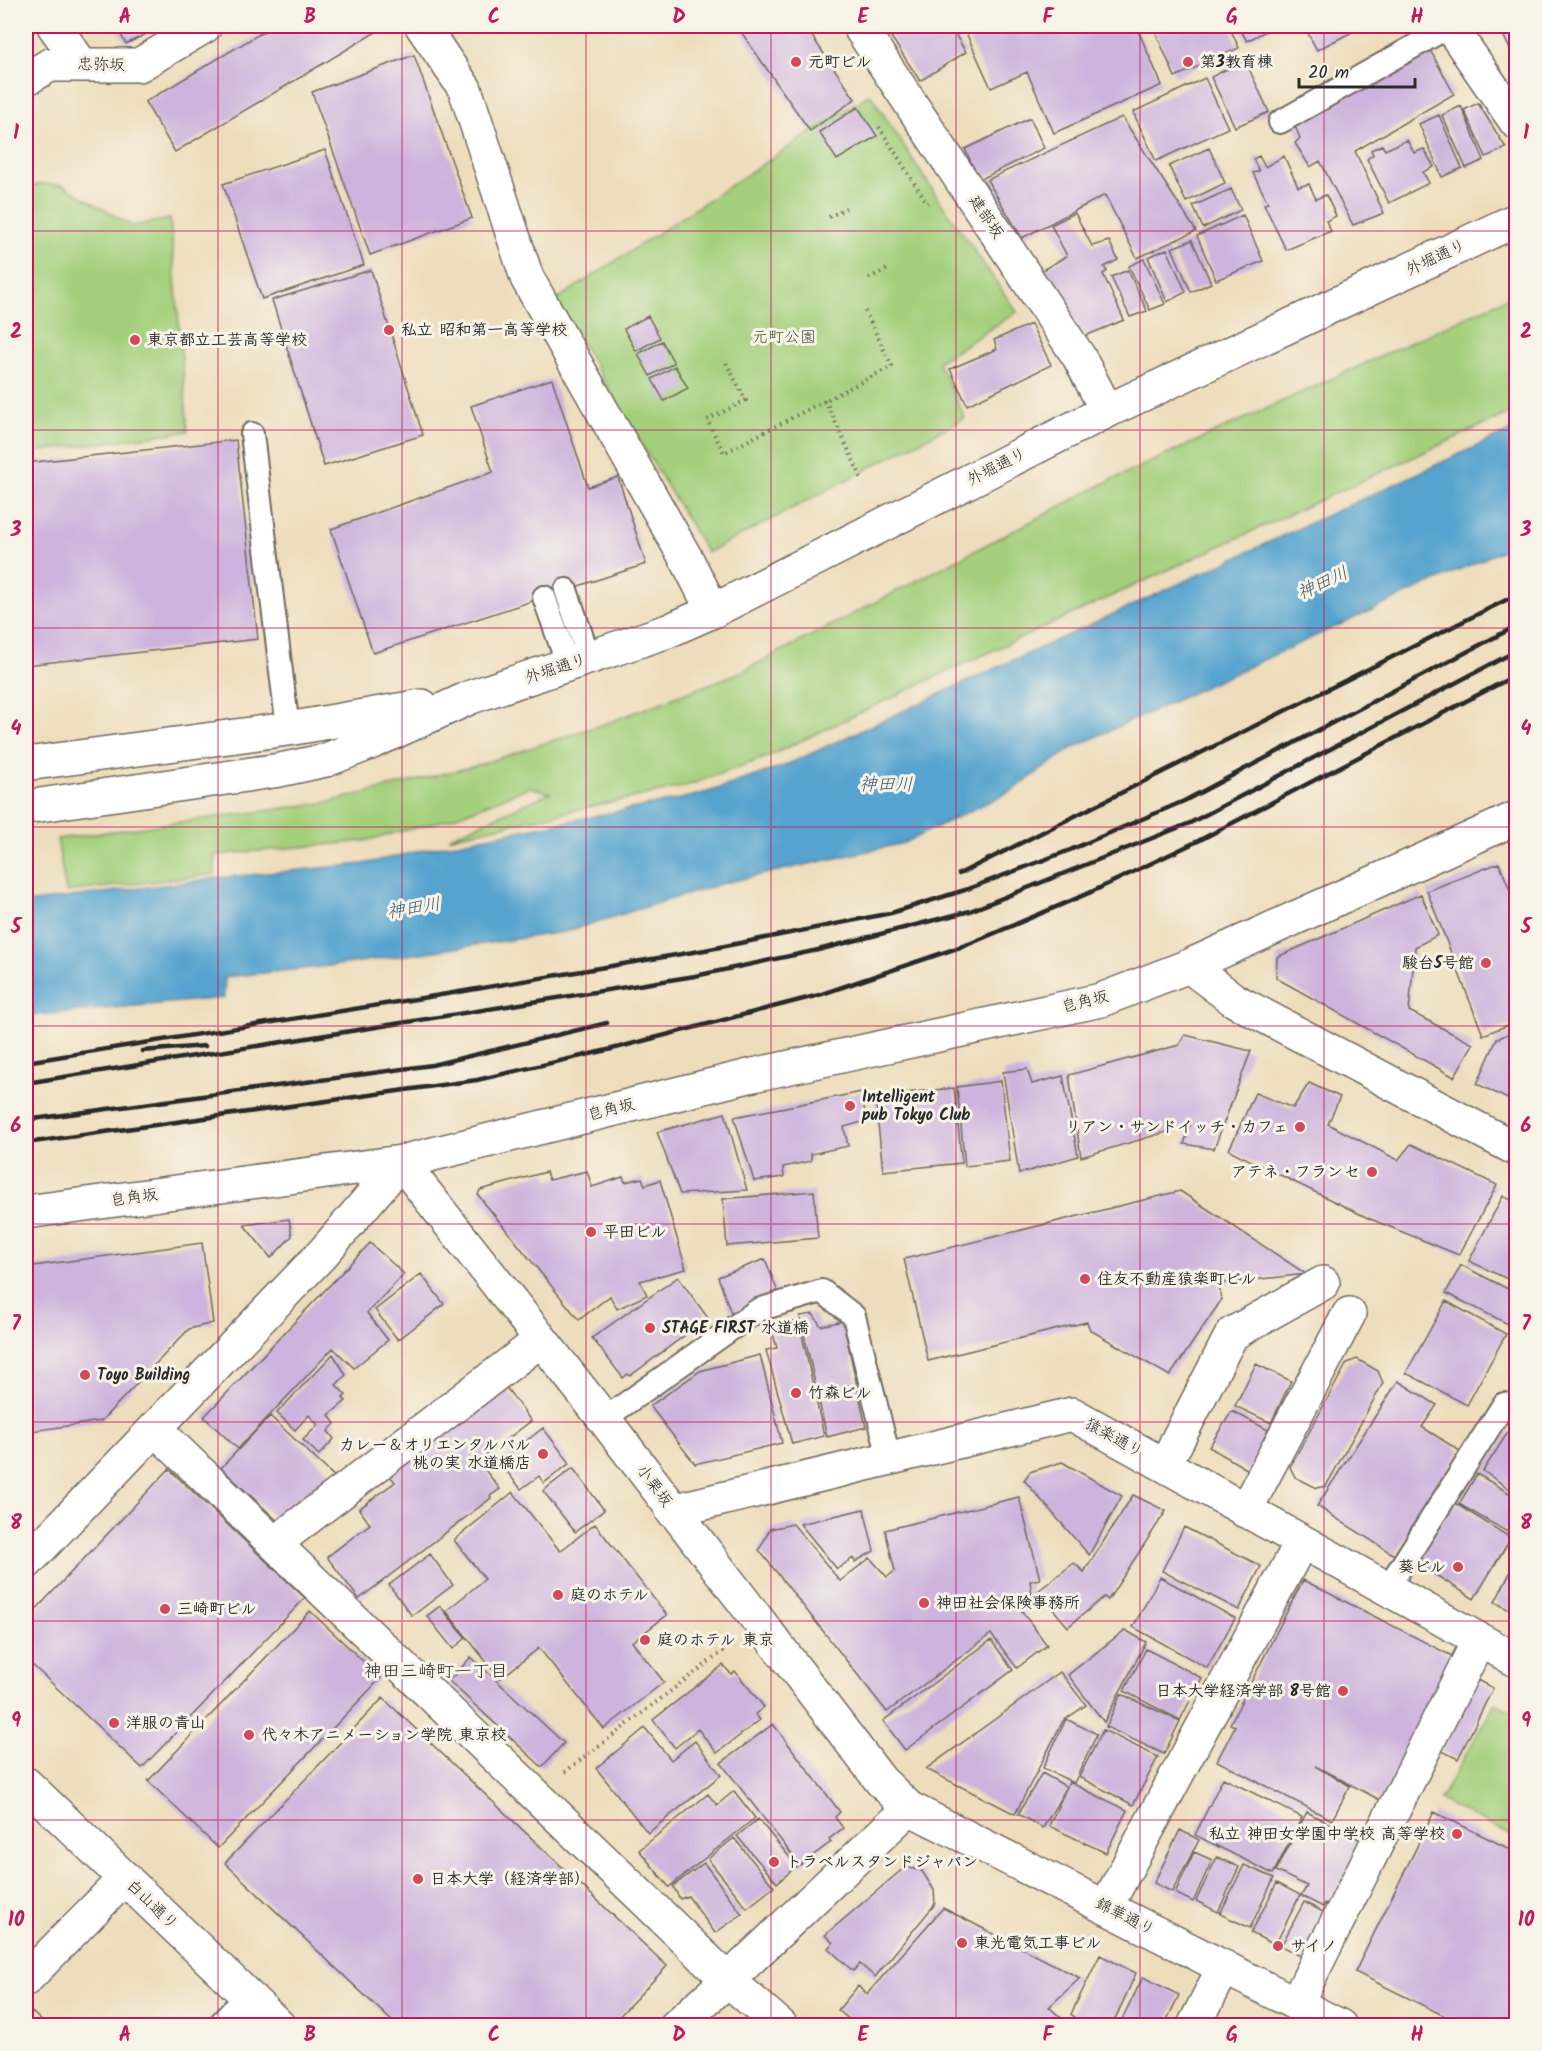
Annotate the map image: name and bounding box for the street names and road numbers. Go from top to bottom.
street label: 忠弥坂 [77,52,125,78]
street label: 建部坂 [962,190,1010,244]
street label: 外堀通り [1402,233,1470,283]
street label: 外堀通り [963,441,1031,493]
street label: 外堀通り [522,647,590,691]
street label: 皀角坂 [1059,984,1111,1020]
street label: 皀角坂 [585,1092,637,1128]
street label: 皀角坂 [108,1182,160,1214]
street label: 猿楽通り [1080,1412,1148,1464]
street label: 小栗坂 [630,1459,678,1513]
street label: 白山通り [120,1874,184,1936]
street label: 錦華通り [1091,1891,1159,1943]

